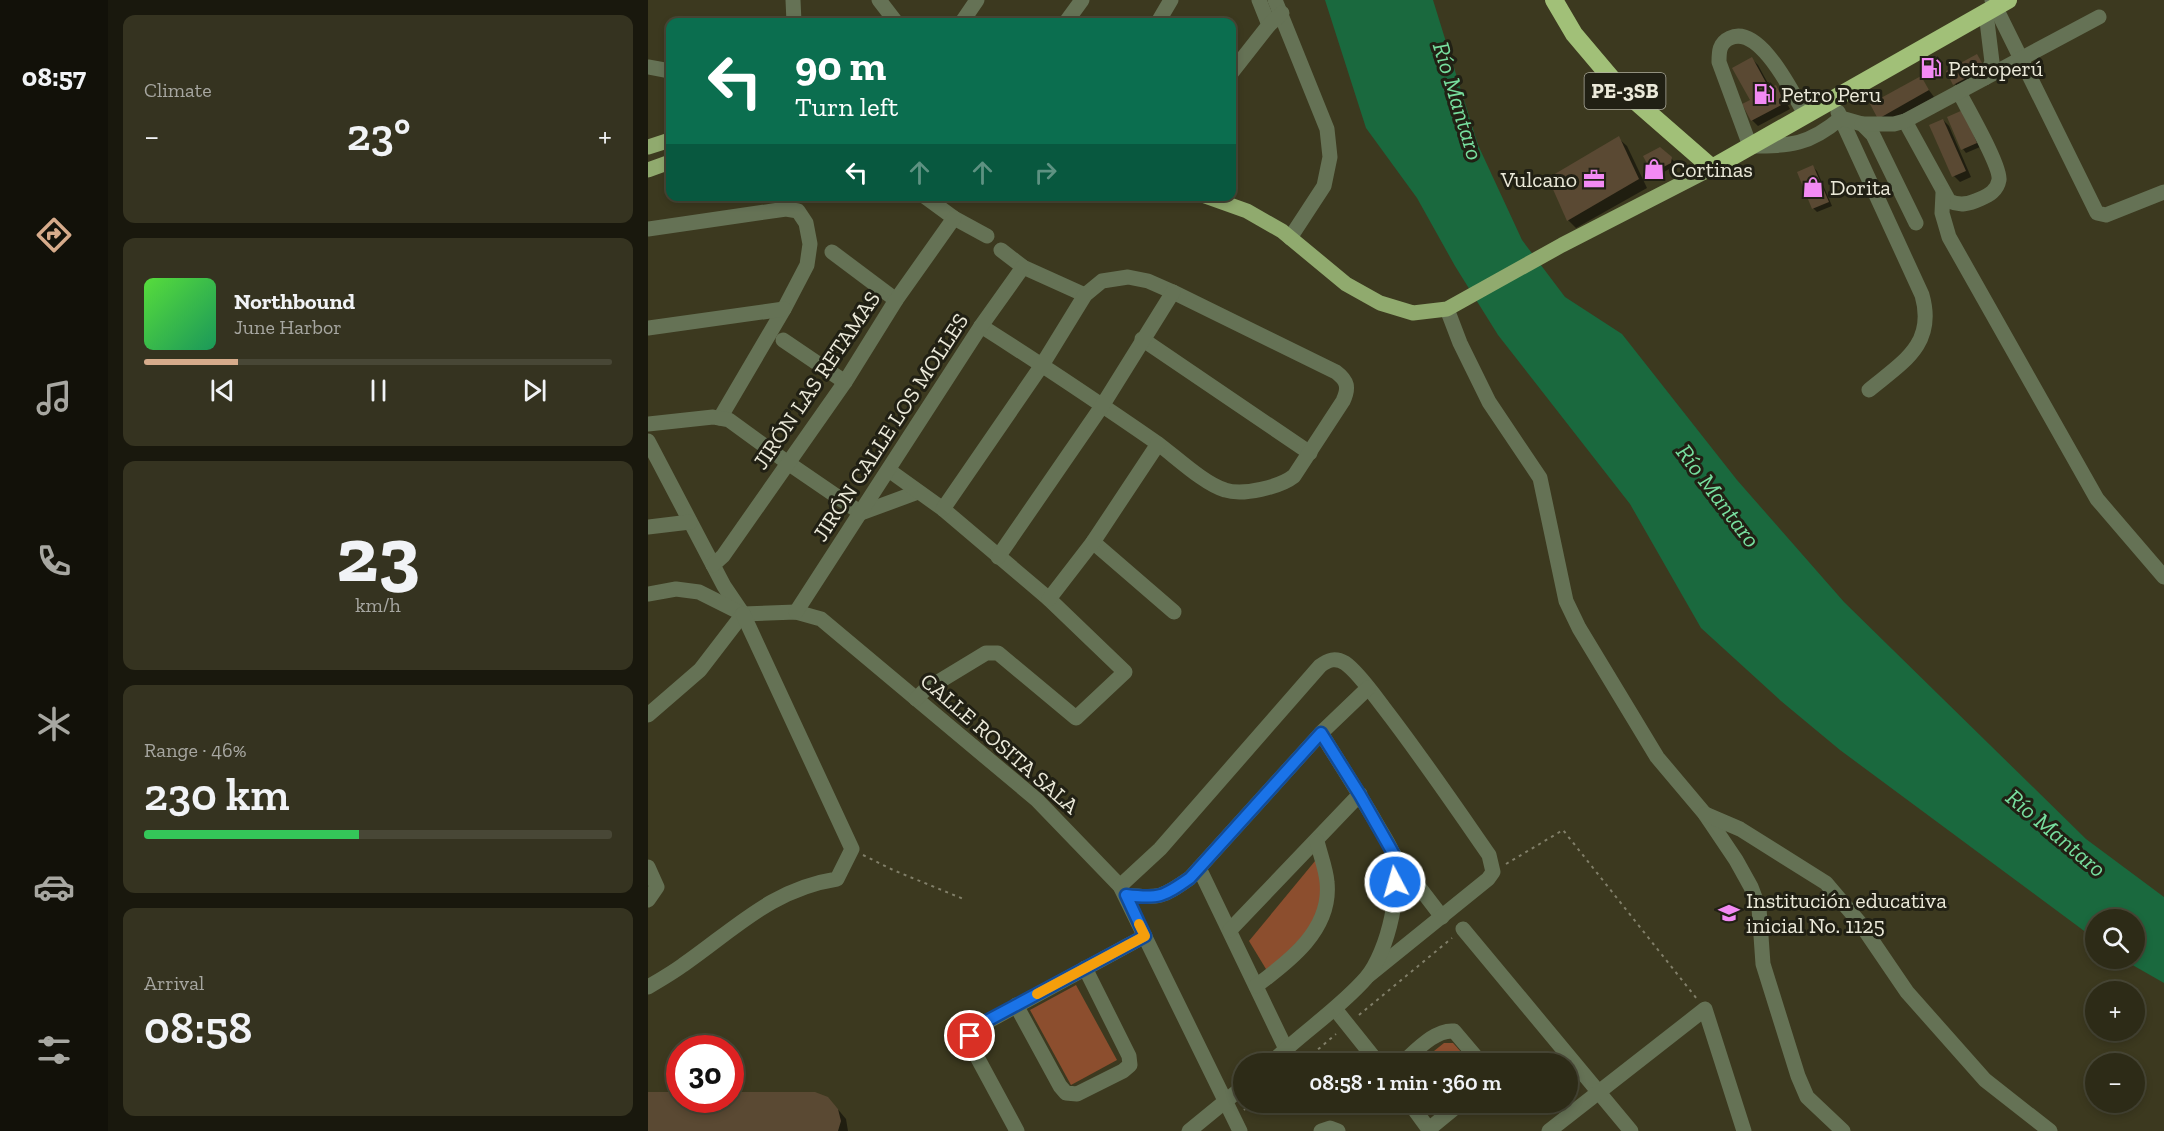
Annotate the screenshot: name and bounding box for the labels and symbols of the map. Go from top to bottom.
water label: Río Mantaro [1427,38,1490,163]
place label: Petroperú [1948,55,2044,82]
fuel station icon: Petroperú [1919,56,1943,80]
road number: PE-3SB [1584,73,1666,109]
place label: Petro Peru [1781,81,1882,108]
fuel station icon: Petro Peru [1752,82,1776,106]
place label: Cortinas [1671,156,1753,183]
shop icon: Cortinas [1642,157,1666,181]
place label: Vulcano [1500,166,1577,193]
office icon: Vulcano [1582,167,1606,191]
place label: Dorita [1830,174,1891,201]
shop icon: Dorita [1801,175,1825,199]
street label: JIRÓN LAS RETAMAS [747,286,886,474]
street label: JIRÓN CALLE LOS MOLLES [807,308,974,546]
water label: Río Mantaro [1670,438,1767,553]
street label: CALLE ROSITA SALA [915,667,1085,820]
water label: Río Mantaro [2000,782,2112,883]
position arrow [1363,850,1427,914]
place label: Institución educativa inicial No. 1125 [1746,887,1947,939]
school or university icon: Institución educativa inicial No. 1125 [1717,901,1741,925]
pin [944,1010,995,1061]
speed limit sign: 30 [666,1035,744,1113]

